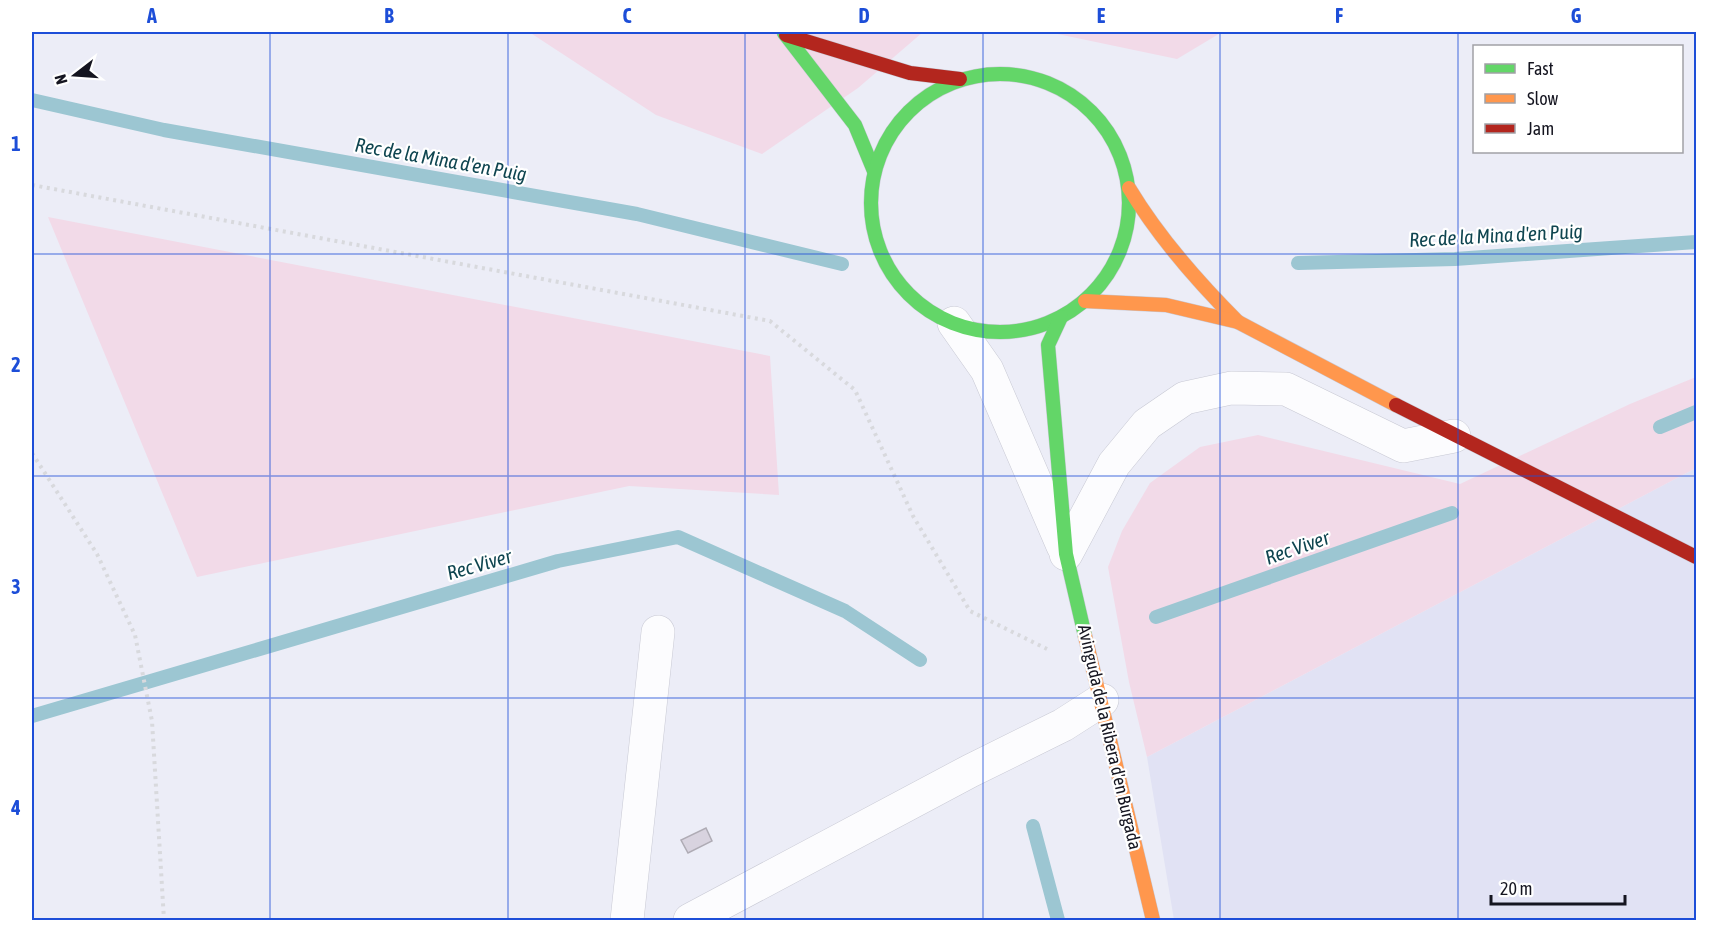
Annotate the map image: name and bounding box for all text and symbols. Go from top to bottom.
text: A [146,4,157,27]
text: B [384,4,394,27]
text: C [623,4,632,27]
text: D [858,4,870,27]
text: E [1097,4,1106,27]
text: F [1335,4,1343,27]
text: G [1571,4,1582,27]
north arrow [45,45,105,105]
legend [1473,45,1683,153]
text: Fast [1527,58,1554,79]
text: N [51,72,71,87]
text: Slow [1527,88,1558,109]
text: Jam [1527,118,1554,139]
text: 1 [11,132,21,155]
water label: Rec de la Mina d'en Puig [353,133,529,185]
water label: Rec de la Mina d'en Puig [1409,219,1583,251]
text: 2 [11,353,21,376]
water label: Rec Viver [1262,525,1333,569]
water label: Rec Viver [444,544,515,584]
text: 3 [11,575,21,598]
street label: Avinguda de la Ribera d'en Burgada [1074,623,1146,851]
text: 4 [10,796,21,819]
scale bar [1491,868,1624,906]
text: 20 m [1500,878,1532,899]

